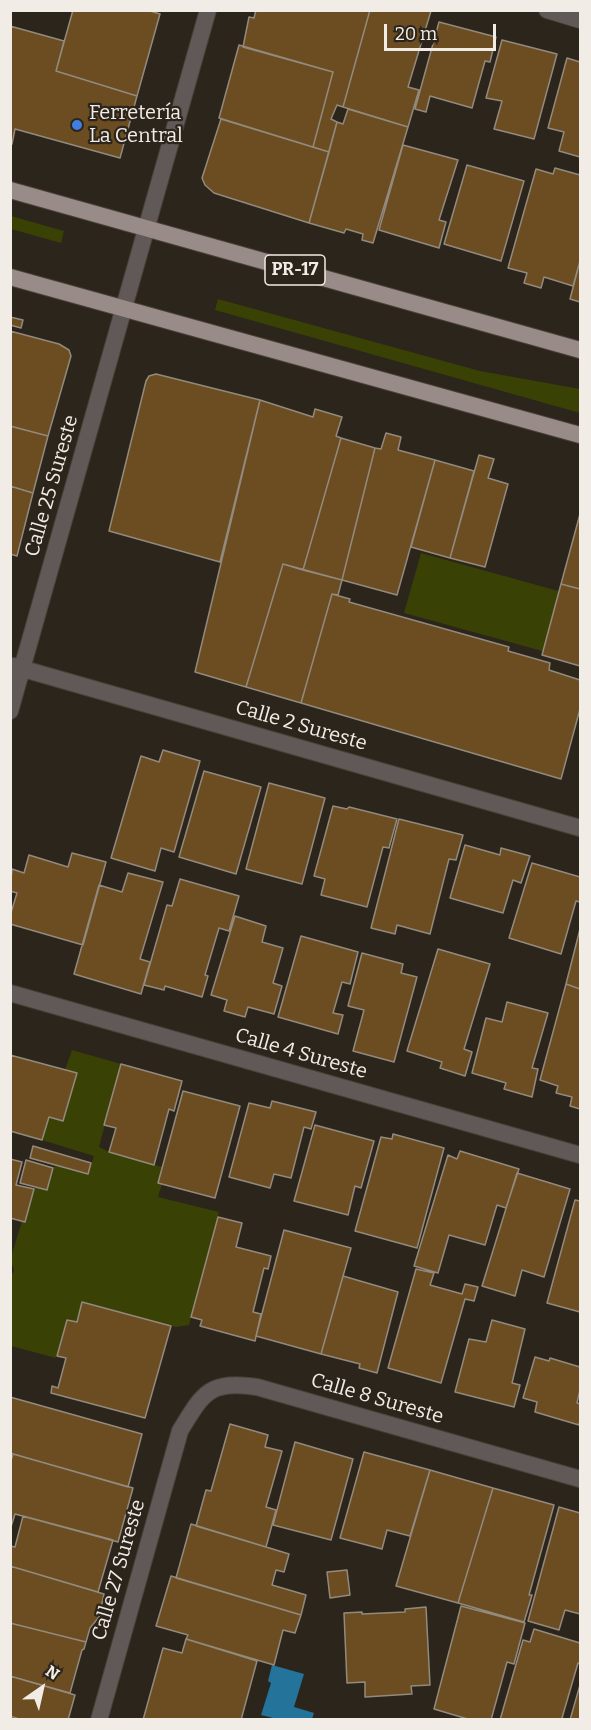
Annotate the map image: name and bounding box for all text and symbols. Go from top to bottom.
scale bar [387,12,500,50]
text: 20 m [395,23,437,45]
place label: Ferretería La Central [89,101,183,148]
marker: Ferretería La Central [70,118,84,132]
road number: PR-17 [265,255,325,285]
street label: Calle 25 Sureste [20,412,84,560]
street label: Calle 2 Sureste [233,696,369,756]
street label: Calle 4 Sureste [232,1024,370,1084]
street label: Calle 8 Sureste [308,1369,446,1429]
street label: Calle 27 Sureste [87,1497,151,1643]
north arrow [12,1658,72,1718]
text: N [42,1661,63,1684]

